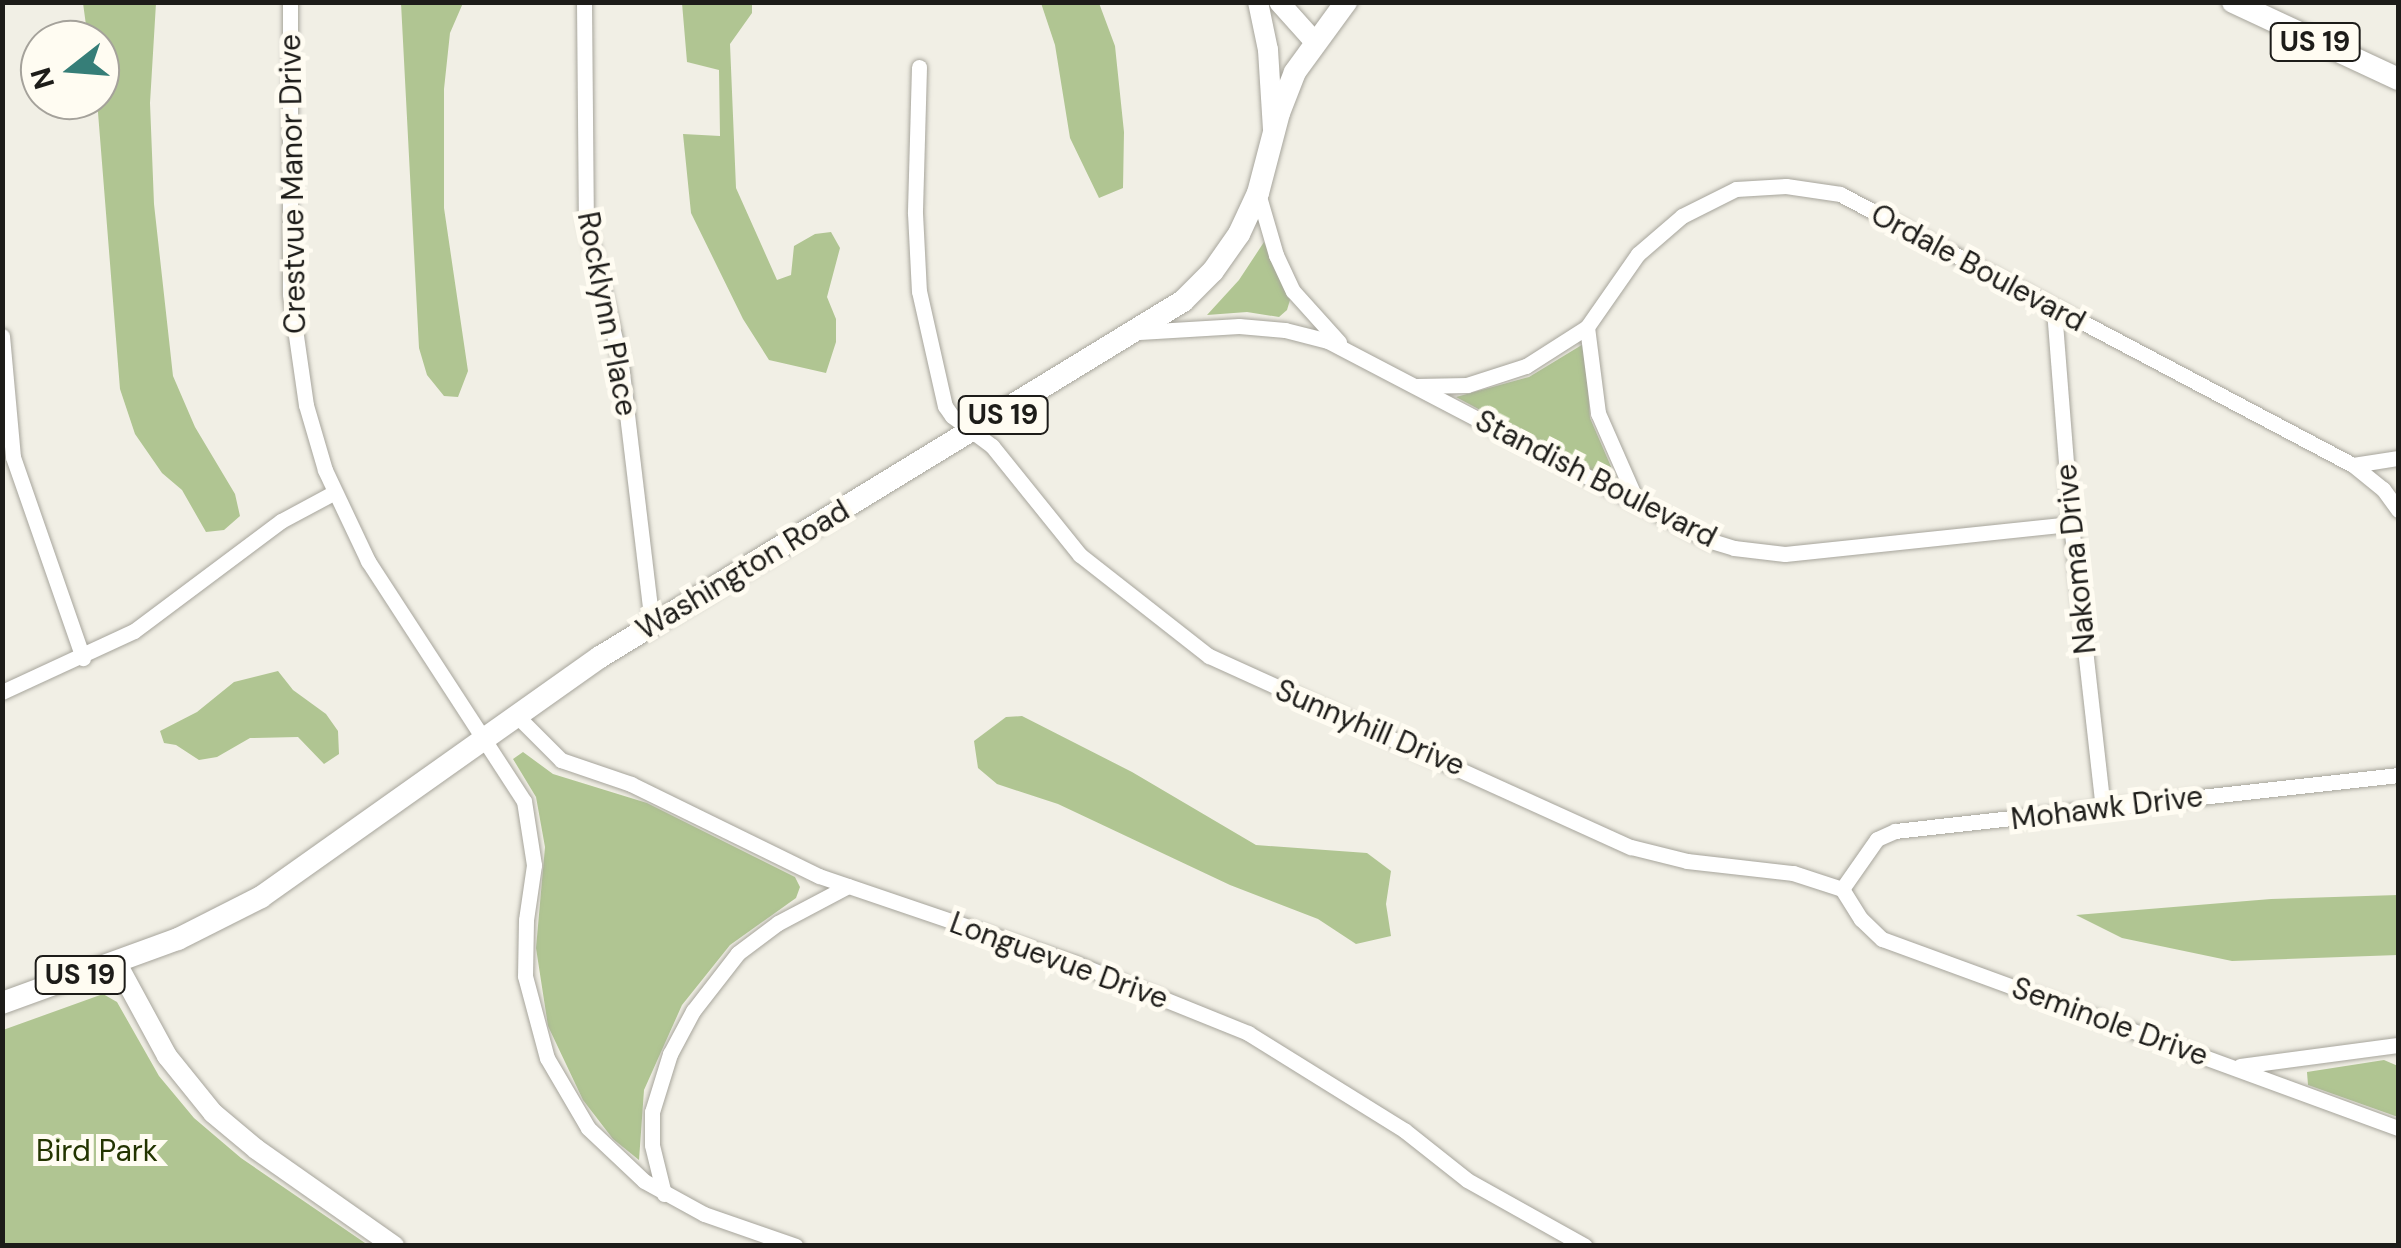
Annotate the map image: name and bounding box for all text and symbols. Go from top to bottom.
road number: US 19 [2268,19,2362,65]
north arrow [20,20,120,120]
street label: Crestvue Manor Drive [272,34,314,334]
text: N [22,63,63,94]
street label: Ordale Boulevard [1865,196,2091,340]
street label: Rocklynn Place [570,209,644,419]
road number: US 19 [956,392,1050,438]
street label: Standish Boulevard [1469,403,1723,555]
street label: Nakoma Drive [2048,462,2104,656]
street label: Washington Road [630,492,856,648]
street label: Sunnyhill Drive [1270,672,1470,784]
street label: Mohawk Drive [2009,778,2205,838]
street label: Longuevue Drive [945,905,1173,1017]
road number: US 19 [32,952,128,998]
street label: Seminole Drive [2007,970,2213,1074]
park label: Bird Park [36,1133,158,1169]

